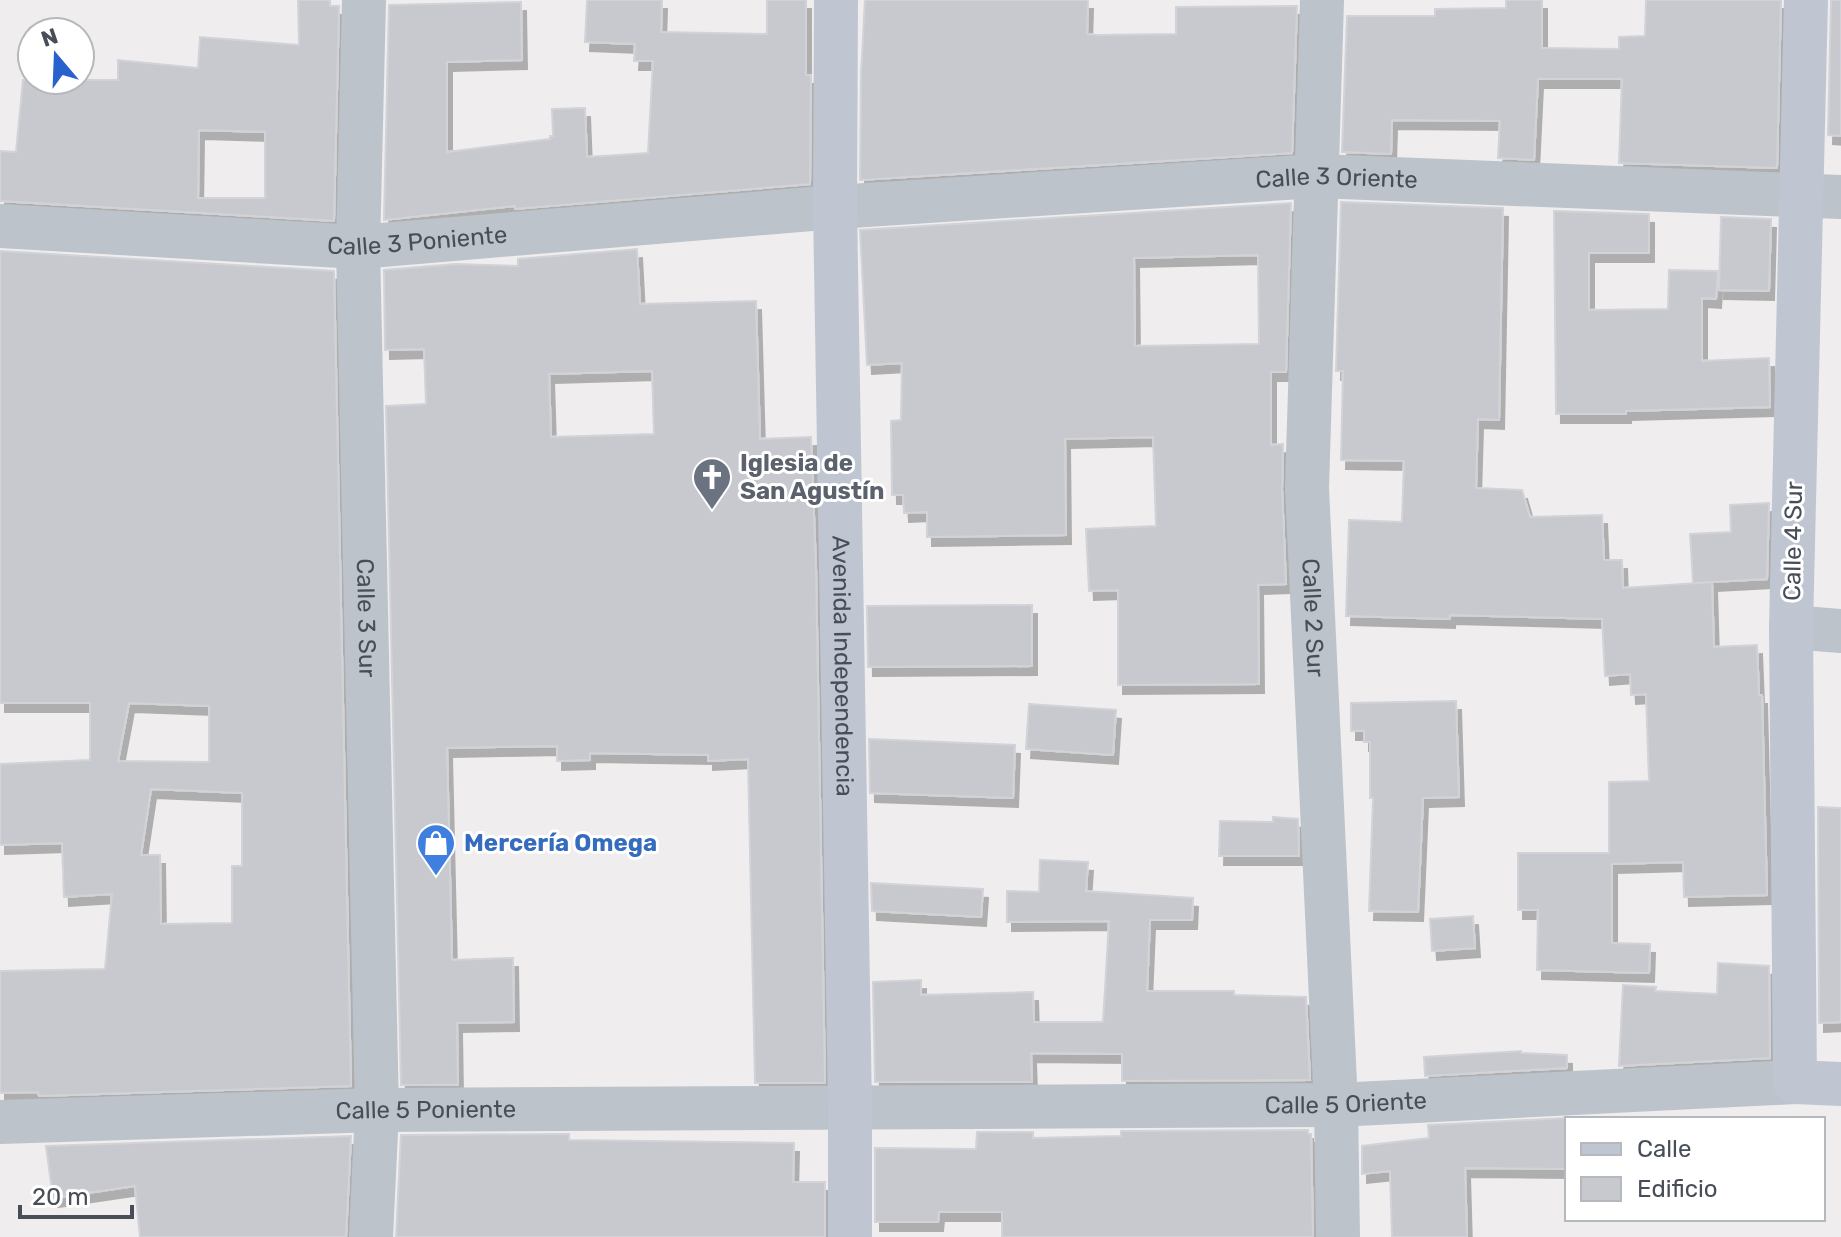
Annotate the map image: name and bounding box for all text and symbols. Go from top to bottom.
north arrow [16,16,96,96]
text: N [38,22,62,53]
street label: Calle 3 Oriente [1255,162,1418,194]
street label: Calle 3 Poniente [326,221,508,261]
place label: Iglesia de San Agustín [740,449,884,505]
church icon: Iglesia de San Agustín [691,456,733,511]
street label: Calle 4 Sur [1778,481,1808,601]
street label: Avenida Independencia [826,535,859,797]
street label: Calle 3 Sur [351,558,381,678]
street label: Calle 2 Sur [1296,558,1330,678]
shop icon: Mercería Omega [415,822,457,877]
place label: Mercería Omega [464,829,657,857]
street label: Calle 5 Oriente [1265,1086,1428,1119]
street label: Calle 5 Poniente [335,1095,516,1125]
legend [1565,1117,1825,1221]
text: Calle [1637,1135,1691,1163]
scale bar [20,1169,132,1219]
text: Edificio [1637,1175,1718,1203]
text: 20 m [32,1183,89,1211]

